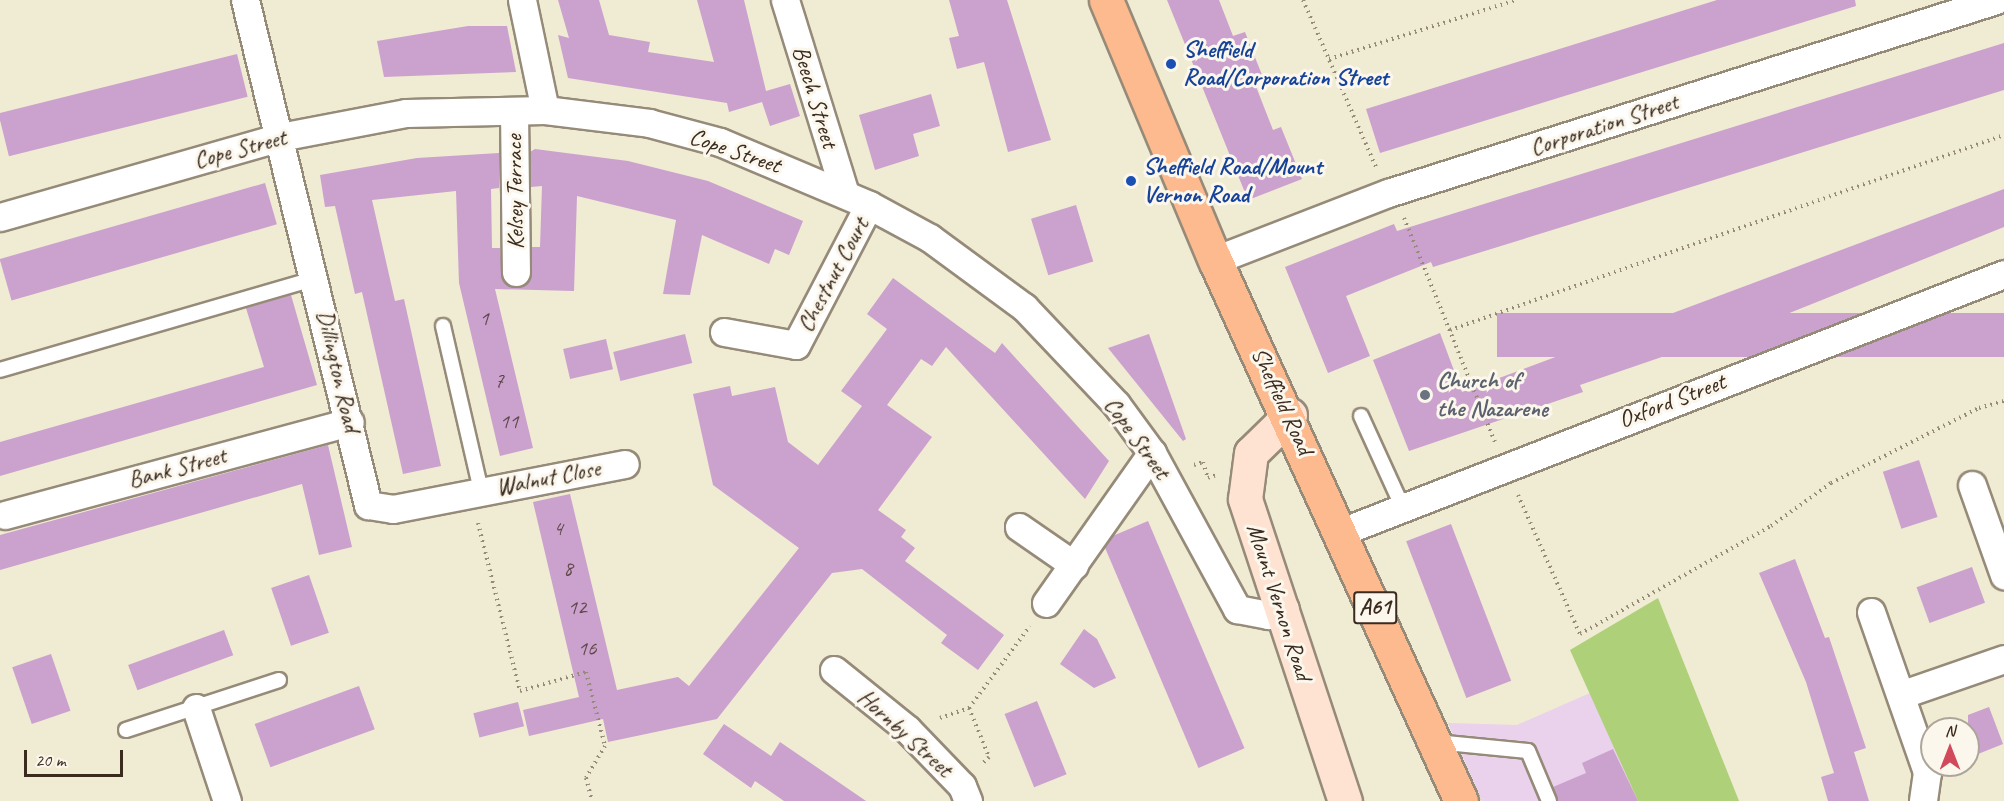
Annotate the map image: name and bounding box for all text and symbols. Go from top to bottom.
place label: Sheffield Road/Corporation Street [1183,36,1388,92]
street label: Beech Street [786,42,844,152]
marker: Sheffield Road/Corporation Street [1164,57,1178,71]
street label: Corporation Street [1526,87,1682,163]
street label: Cope Street [686,122,784,180]
street label: Cope Street [191,123,289,175]
street label: Kelsey Terrace [500,135,530,249]
place label: Sheffield Road/Mount Vernon Road [1143,153,1321,209]
marker: Sheffield Road/Mount Vernon Road [1124,174,1138,188]
street label: Chestnut Court [791,213,875,337]
house number: 1 [479,305,489,331]
street label: Dillington Road [310,307,366,435]
street label: Sheffield Road [1245,343,1319,459]
house number: 7 [494,367,504,393]
place label: Church of the Nazarene [1437,367,1549,423]
street label: Oxford Street [1614,367,1730,435]
marker: Church of the Nazarene [1418,388,1432,402]
street label: Cope Street [1098,391,1176,485]
house number: 11 [500,408,518,434]
street label: Bank Street [125,441,229,495]
street label: Walnut Close [494,454,602,502]
house number: 4 [553,515,563,541]
street label: Mount Vernon Road [1240,520,1318,684]
house number: 8 [563,555,573,581]
road number: A61 [1352,589,1398,627]
house number: 12 [568,594,586,620]
house number: 16 [578,635,596,661]
street label: Hornby Street [851,683,959,783]
north arrow [1920,717,1980,777]
text: N [1945,721,1955,741]
scale bar [27,738,126,776]
text: 20 m [35,749,66,771]

